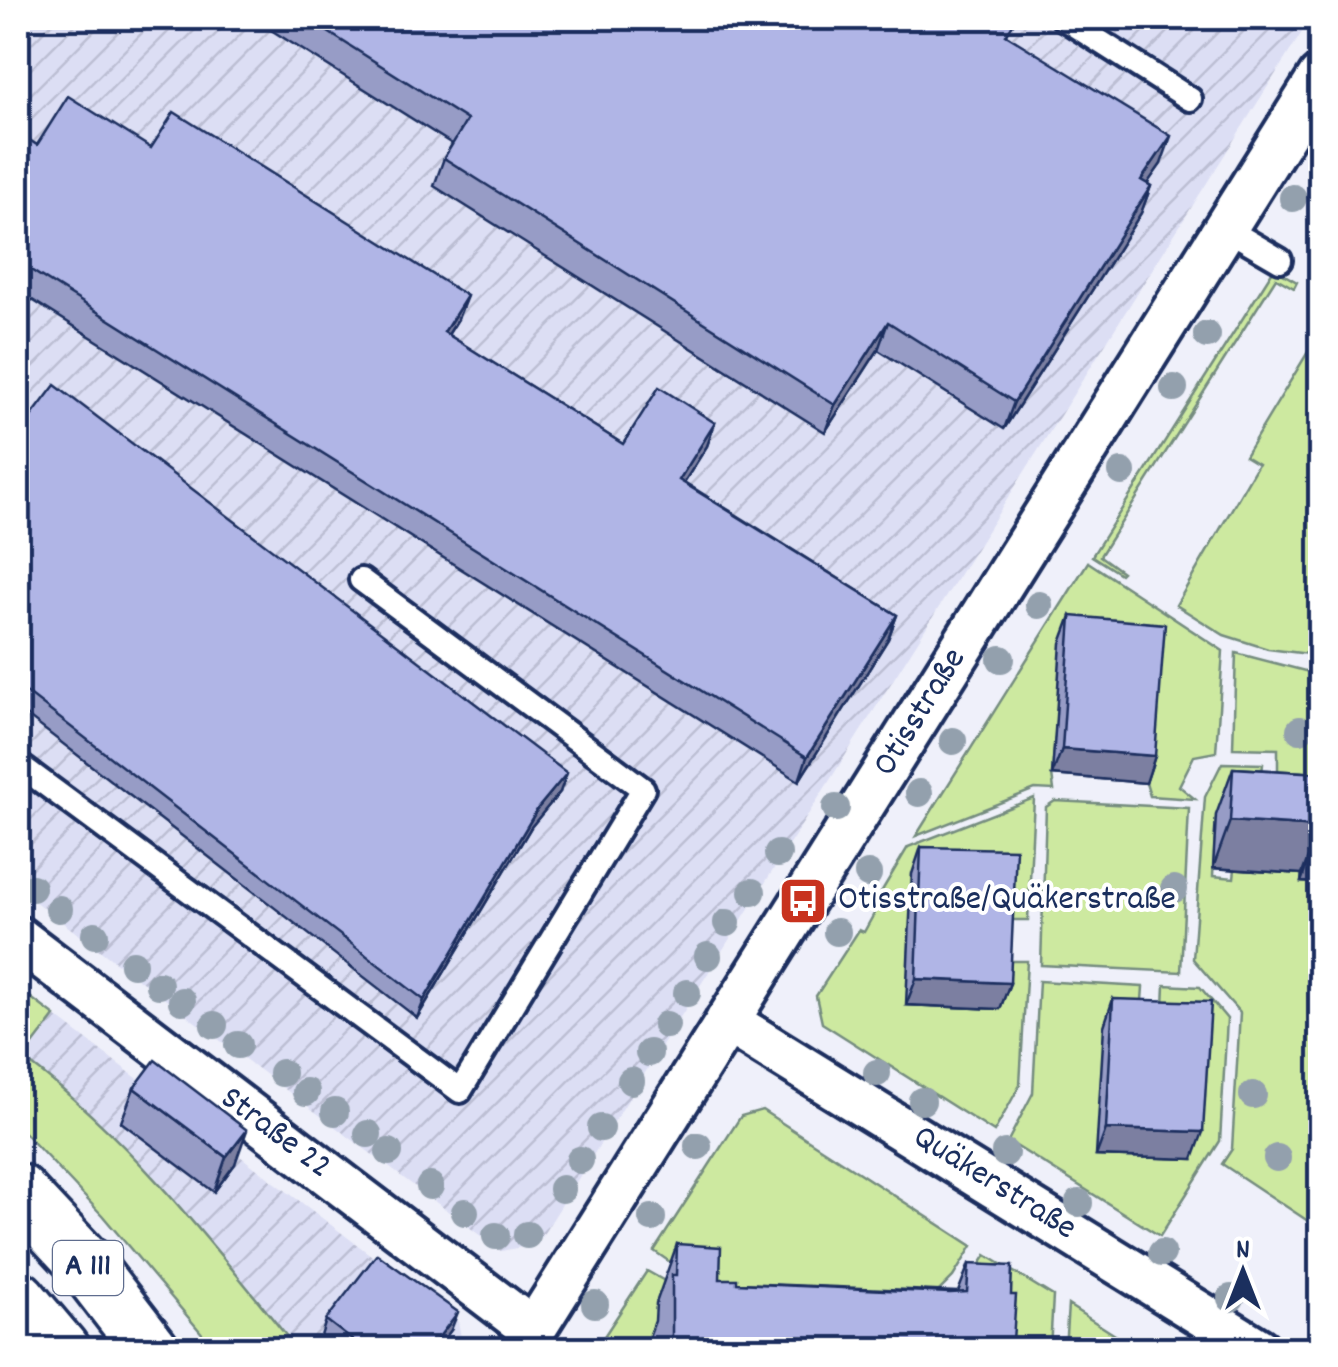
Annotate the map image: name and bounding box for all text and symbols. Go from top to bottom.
street label: Otisstraße [862,639,980,787]
bus stop icon: Otisstraße/Quäkerstraße [777,875,829,927]
place label: Otisstraße/Quäkerstraße [838,876,1176,926]
street label: Straße 22 [209,1075,341,1193]
street label: Quäkerstraße [902,1114,1086,1254]
north arrow [1193,1222,1293,1322]
text: N [1236,1232,1250,1272]
road number: A 111 [53,1241,123,1295]

